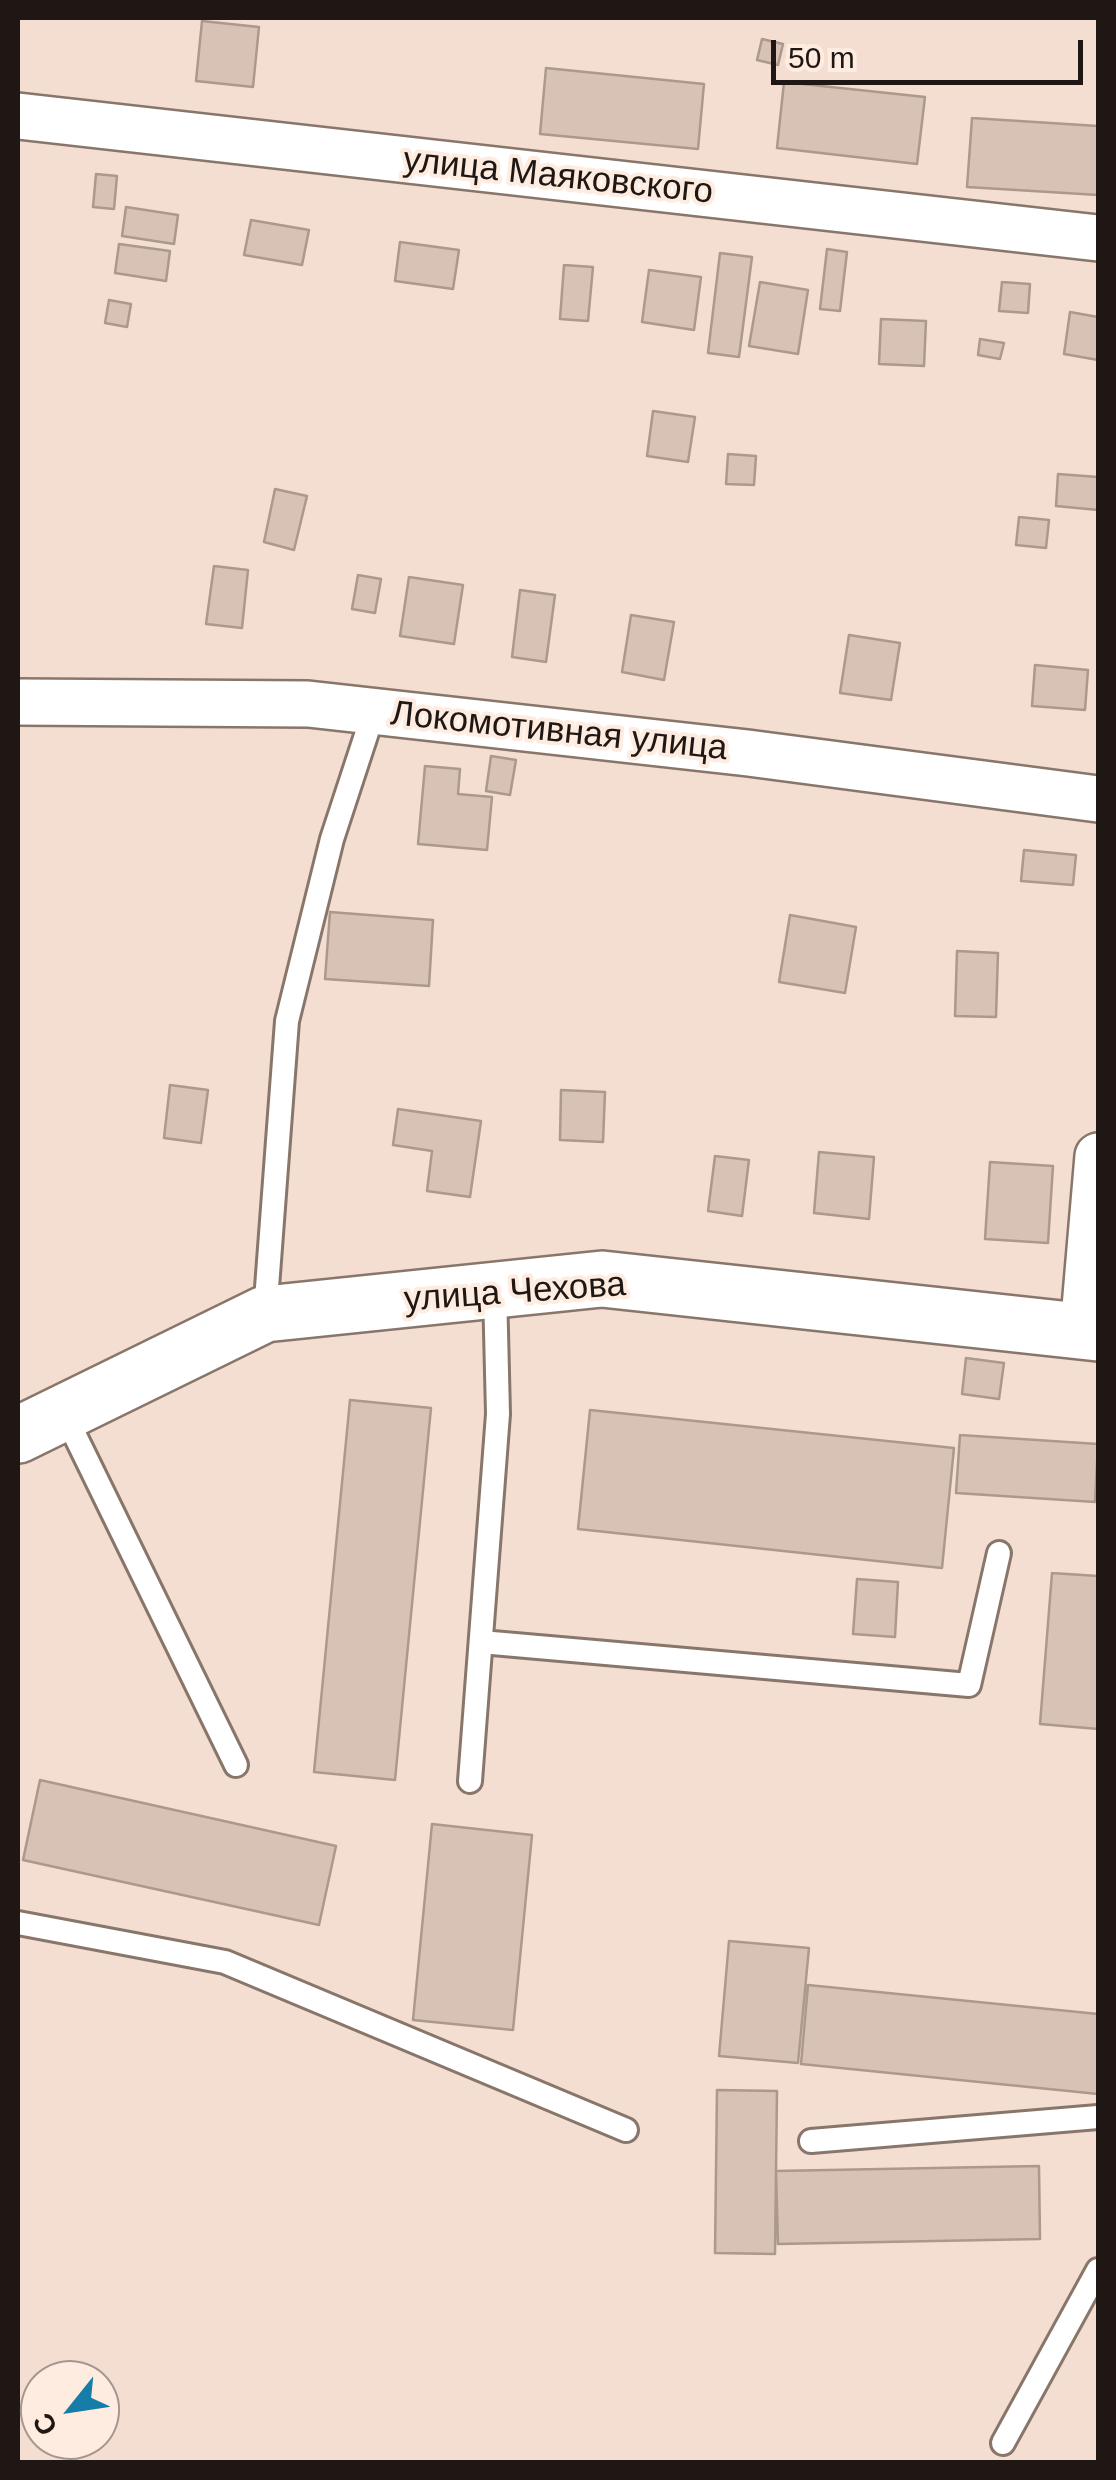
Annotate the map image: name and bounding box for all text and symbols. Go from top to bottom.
scale bar [776,20,1088,82]
text: 50 m [788,41,855,74]
street label: улица Маяковского [401,140,715,214]
street label: Локомотивная улица [389,693,729,771]
street label: улица Чехова [403,1264,627,1322]
north arrow [20,2360,120,2460]
text: С [27,2408,64,2441]

